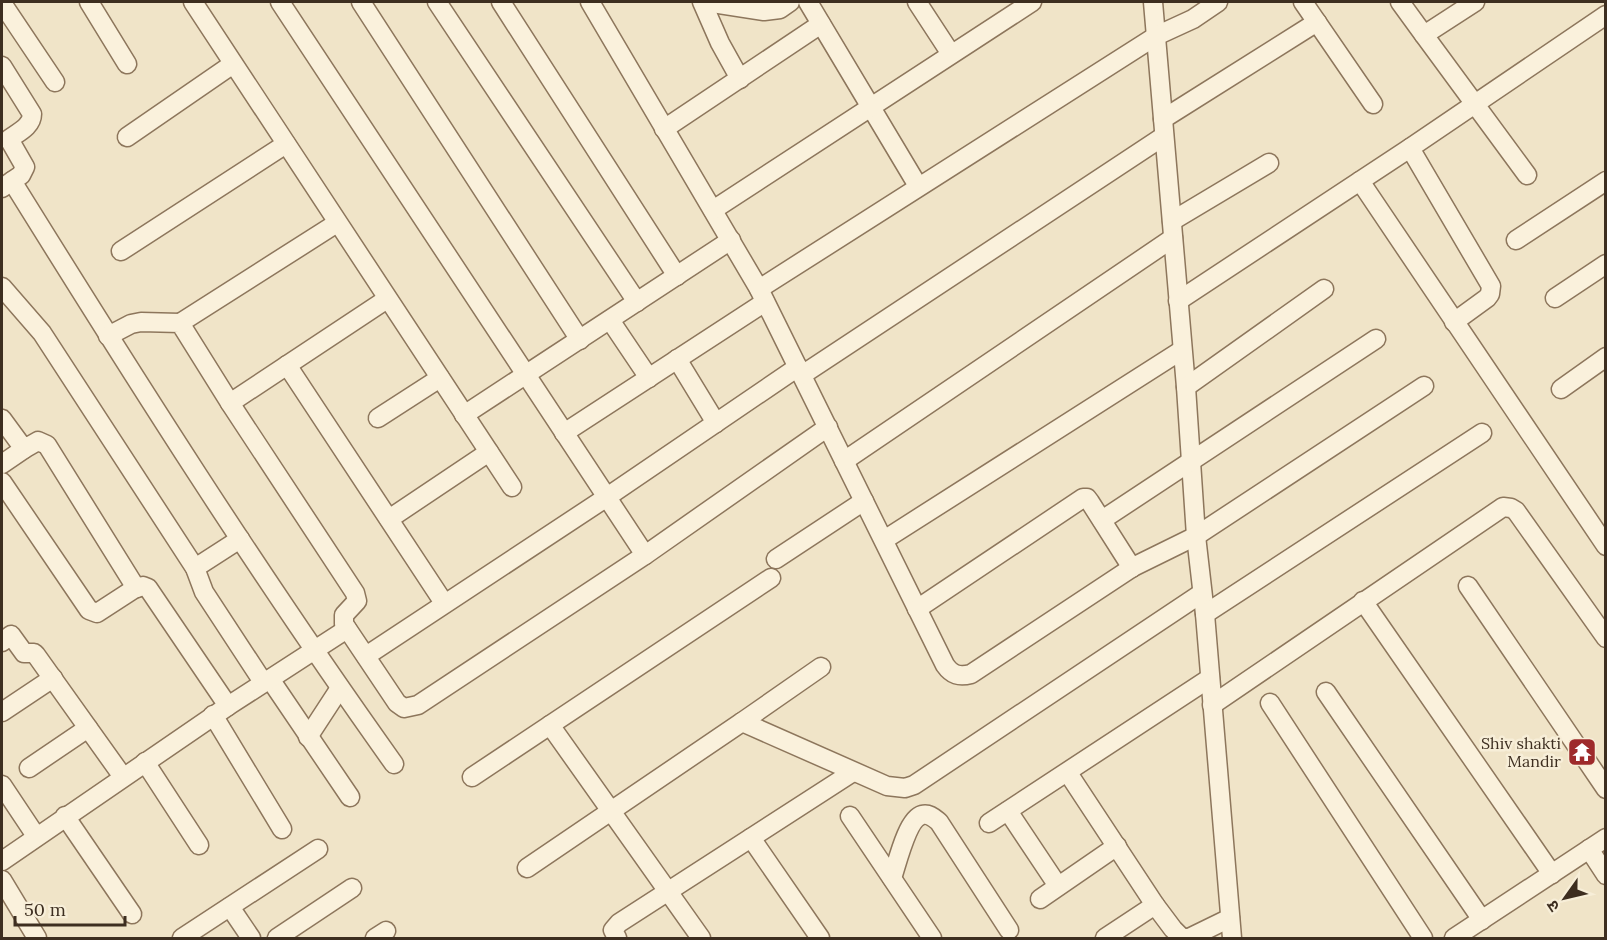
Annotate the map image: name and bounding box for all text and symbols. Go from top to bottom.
place label: Shiv shakti Mandir [1481,733,1561,771]
temple icon: Shiv shakti Mandir [1566,736,1598,768]
north arrow [1535,868,1595,928]
scale bar [15,889,124,927]
text: उ [1541,896,1563,916]
text: 50 m [24,898,66,921]

